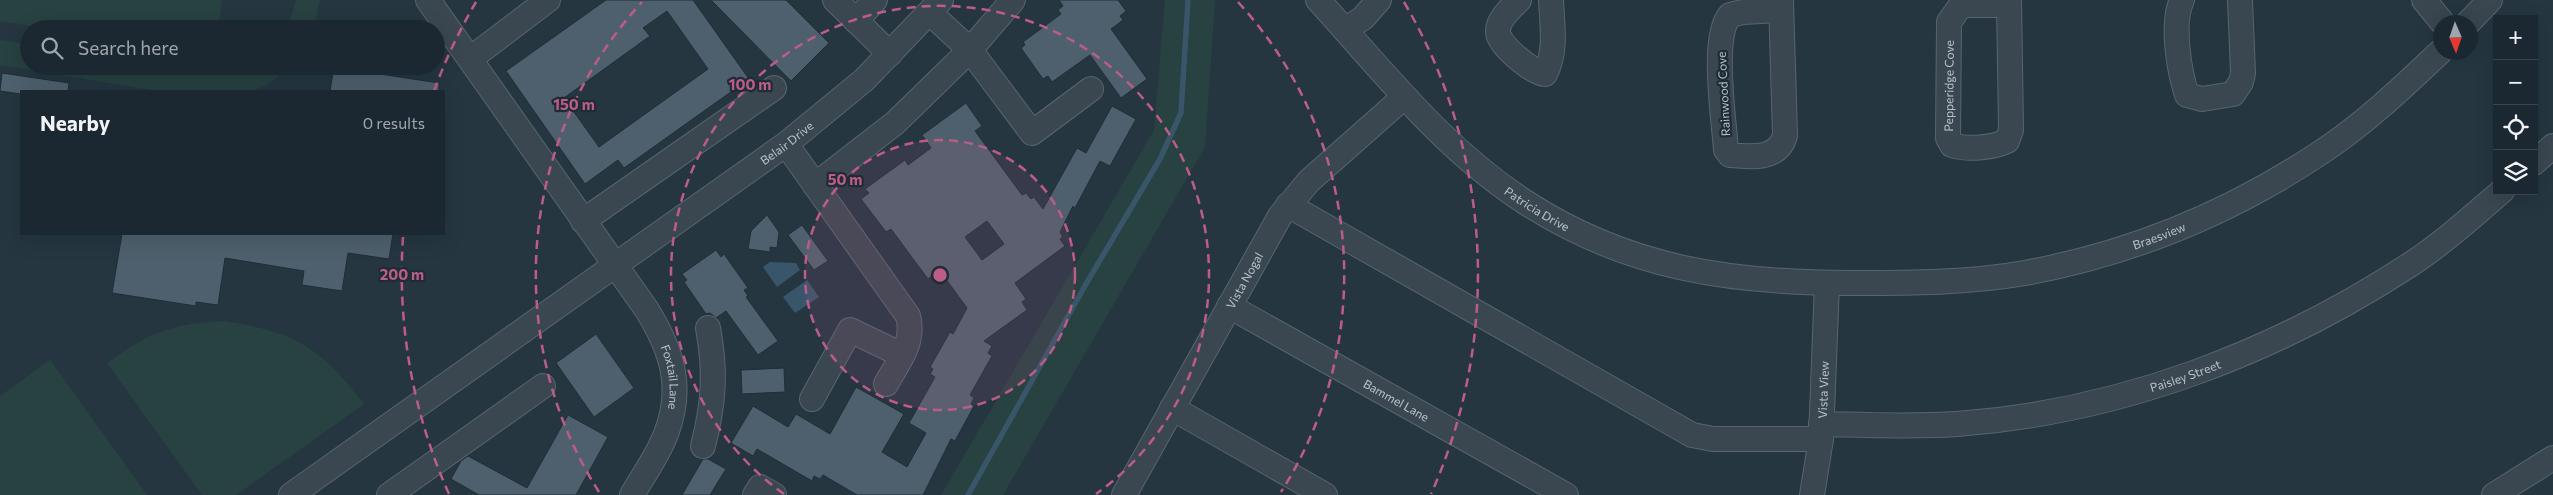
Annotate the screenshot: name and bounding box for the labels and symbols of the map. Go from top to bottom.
north arrow [2433,15,2478,60]
street label: Pepperidge Cove [1941,40,1956,132]
street label: Rainwood Cove [1714,51,1732,137]
text: 100 m [729,75,771,93]
text: 150 m [553,95,595,113]
street label: Belair Drive [757,118,816,167]
text: 50 m [828,170,862,188]
street label: Patricia Drive [1502,183,1572,234]
street label: Braesview [2131,219,2188,252]
street label: Vista Nogal [1223,250,1265,311]
text: 200 m [380,265,424,283]
centre of rings [931,266,949,284]
street label: Foxtail Lane [659,343,682,411]
street label: Paisley Street [2148,357,2223,394]
street label: Vista View [1815,360,1831,419]
street label: Bammel Lane [1361,376,1432,424]

